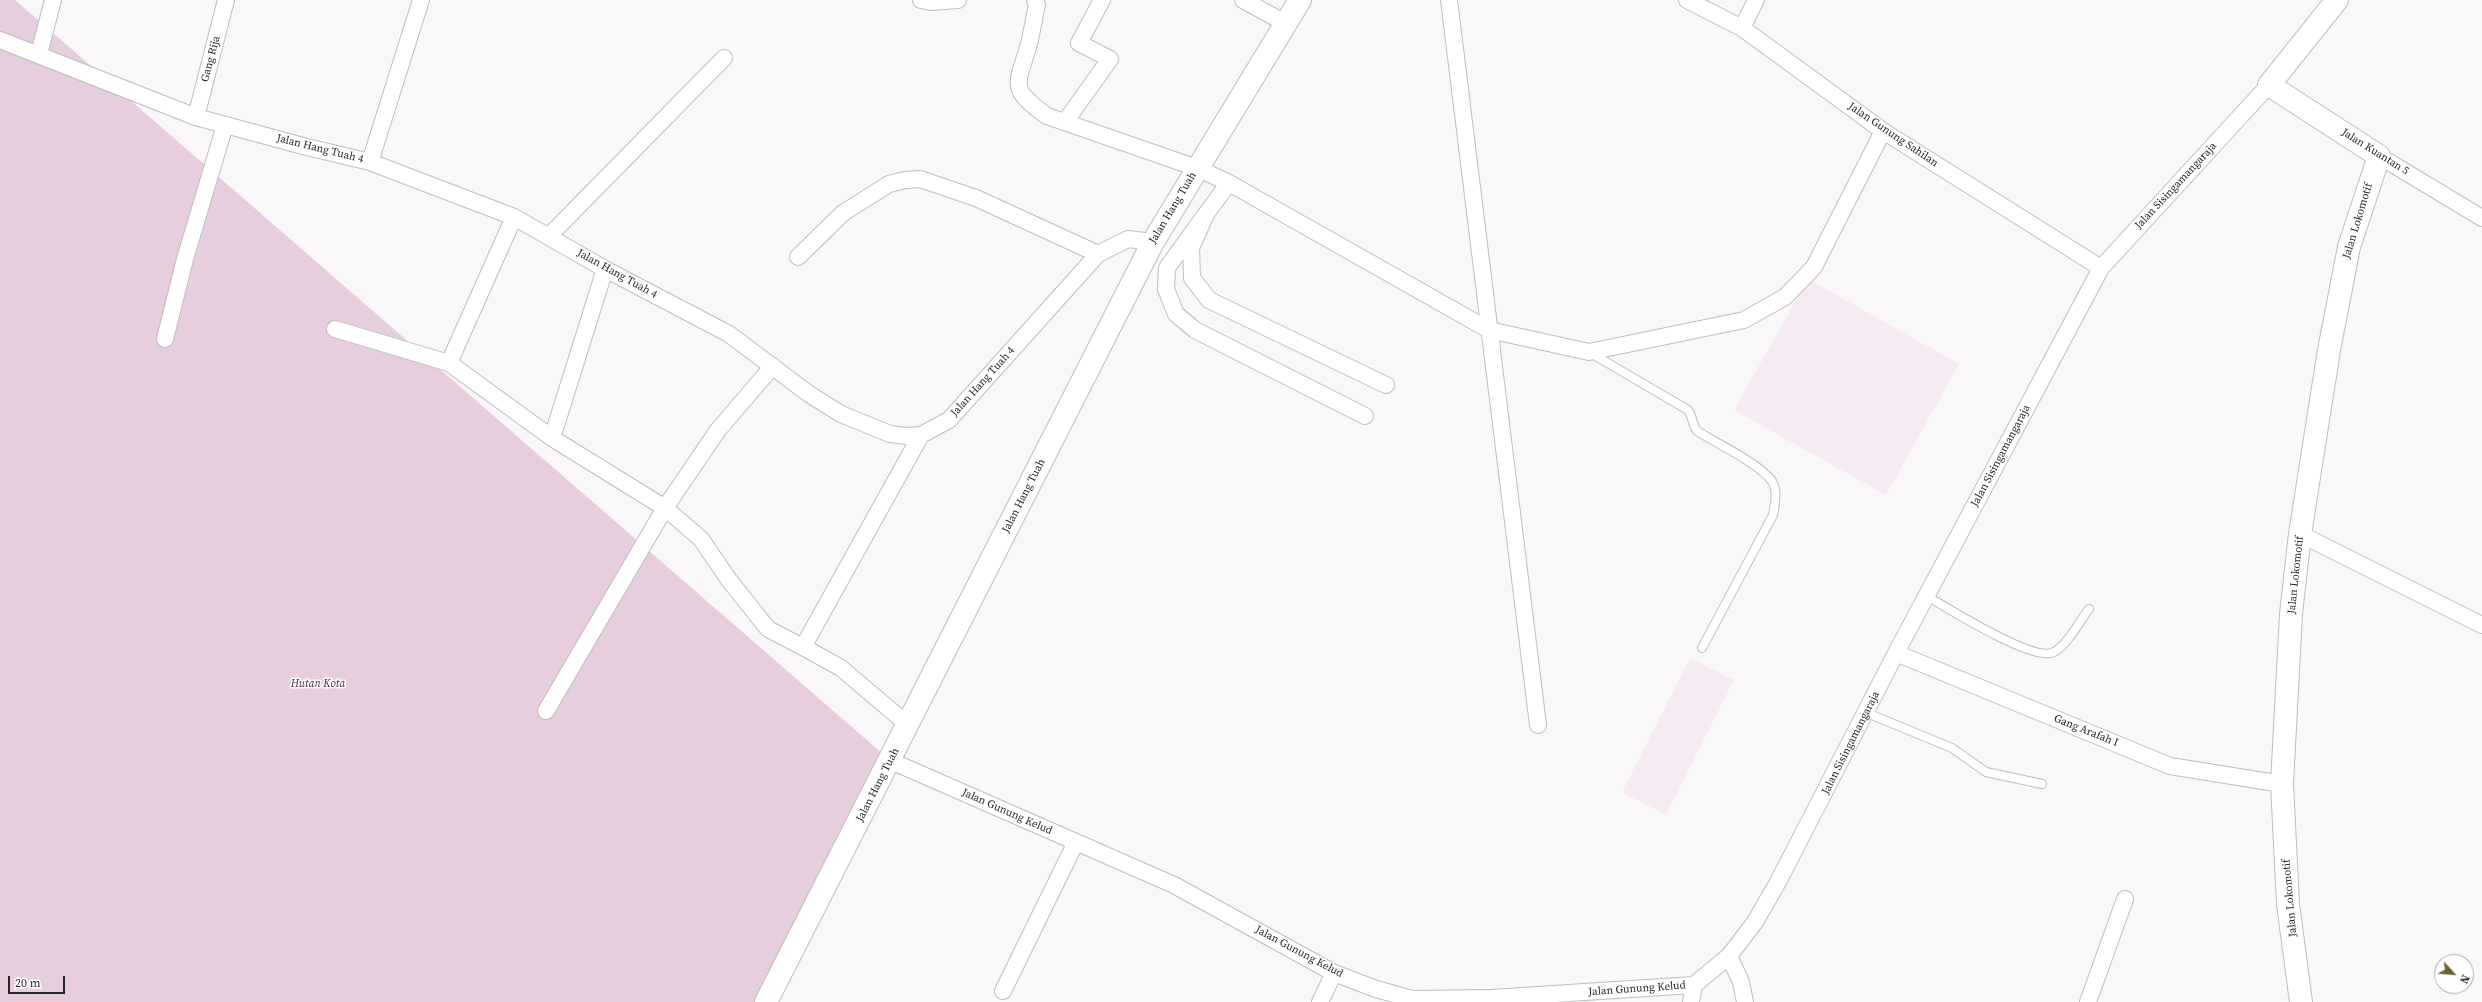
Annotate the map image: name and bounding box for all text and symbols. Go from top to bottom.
street label: Gang Rija [199,35,223,83]
street label: Jalan Gunung Sahilan [1845,100,1941,170]
street label: Jalan Kuantan 5 [2339,126,2411,178]
street label: Jalan Hang Tuah 4 [275,132,365,166]
street label: Jalan Sisingamangaraja [2132,140,2220,232]
street label: Jalan Hang Tuah [1146,170,1200,246]
street label: Jalan Lokomotif [2340,182,2376,260]
street label: Jalan Hang Tuah 4 [575,247,659,301]
street label: Jalan Hang Tuah 4 [948,344,1018,420]
street label: Jalan Sisingamangaraja [1968,403,2034,509]
street label: Jalan Hang Tuah [1000,457,1048,535]
street label: Jalan Lokomotif [2285,535,2307,615]
park label: Hutan Kota [291,677,345,691]
street label: Jalan Sisingamangaraja [1819,689,1883,797]
street label: Gang Arafah I [2052,712,2120,750]
street label: Jalan Hang Tuah [854,746,902,824]
street label: Jalan Gunung Kelud [960,786,1054,838]
street label: Jalan Lokomotif [2280,858,2300,938]
street label: Jalan Gunung Kelud [1253,923,1345,981]
north arrow [2434,954,2474,994]
scale bar [10,968,67,994]
text: N [2456,972,2473,986]
text: 20 m [15,975,41,991]
street label: Jalan Gunung Kelud [1588,979,1686,999]

